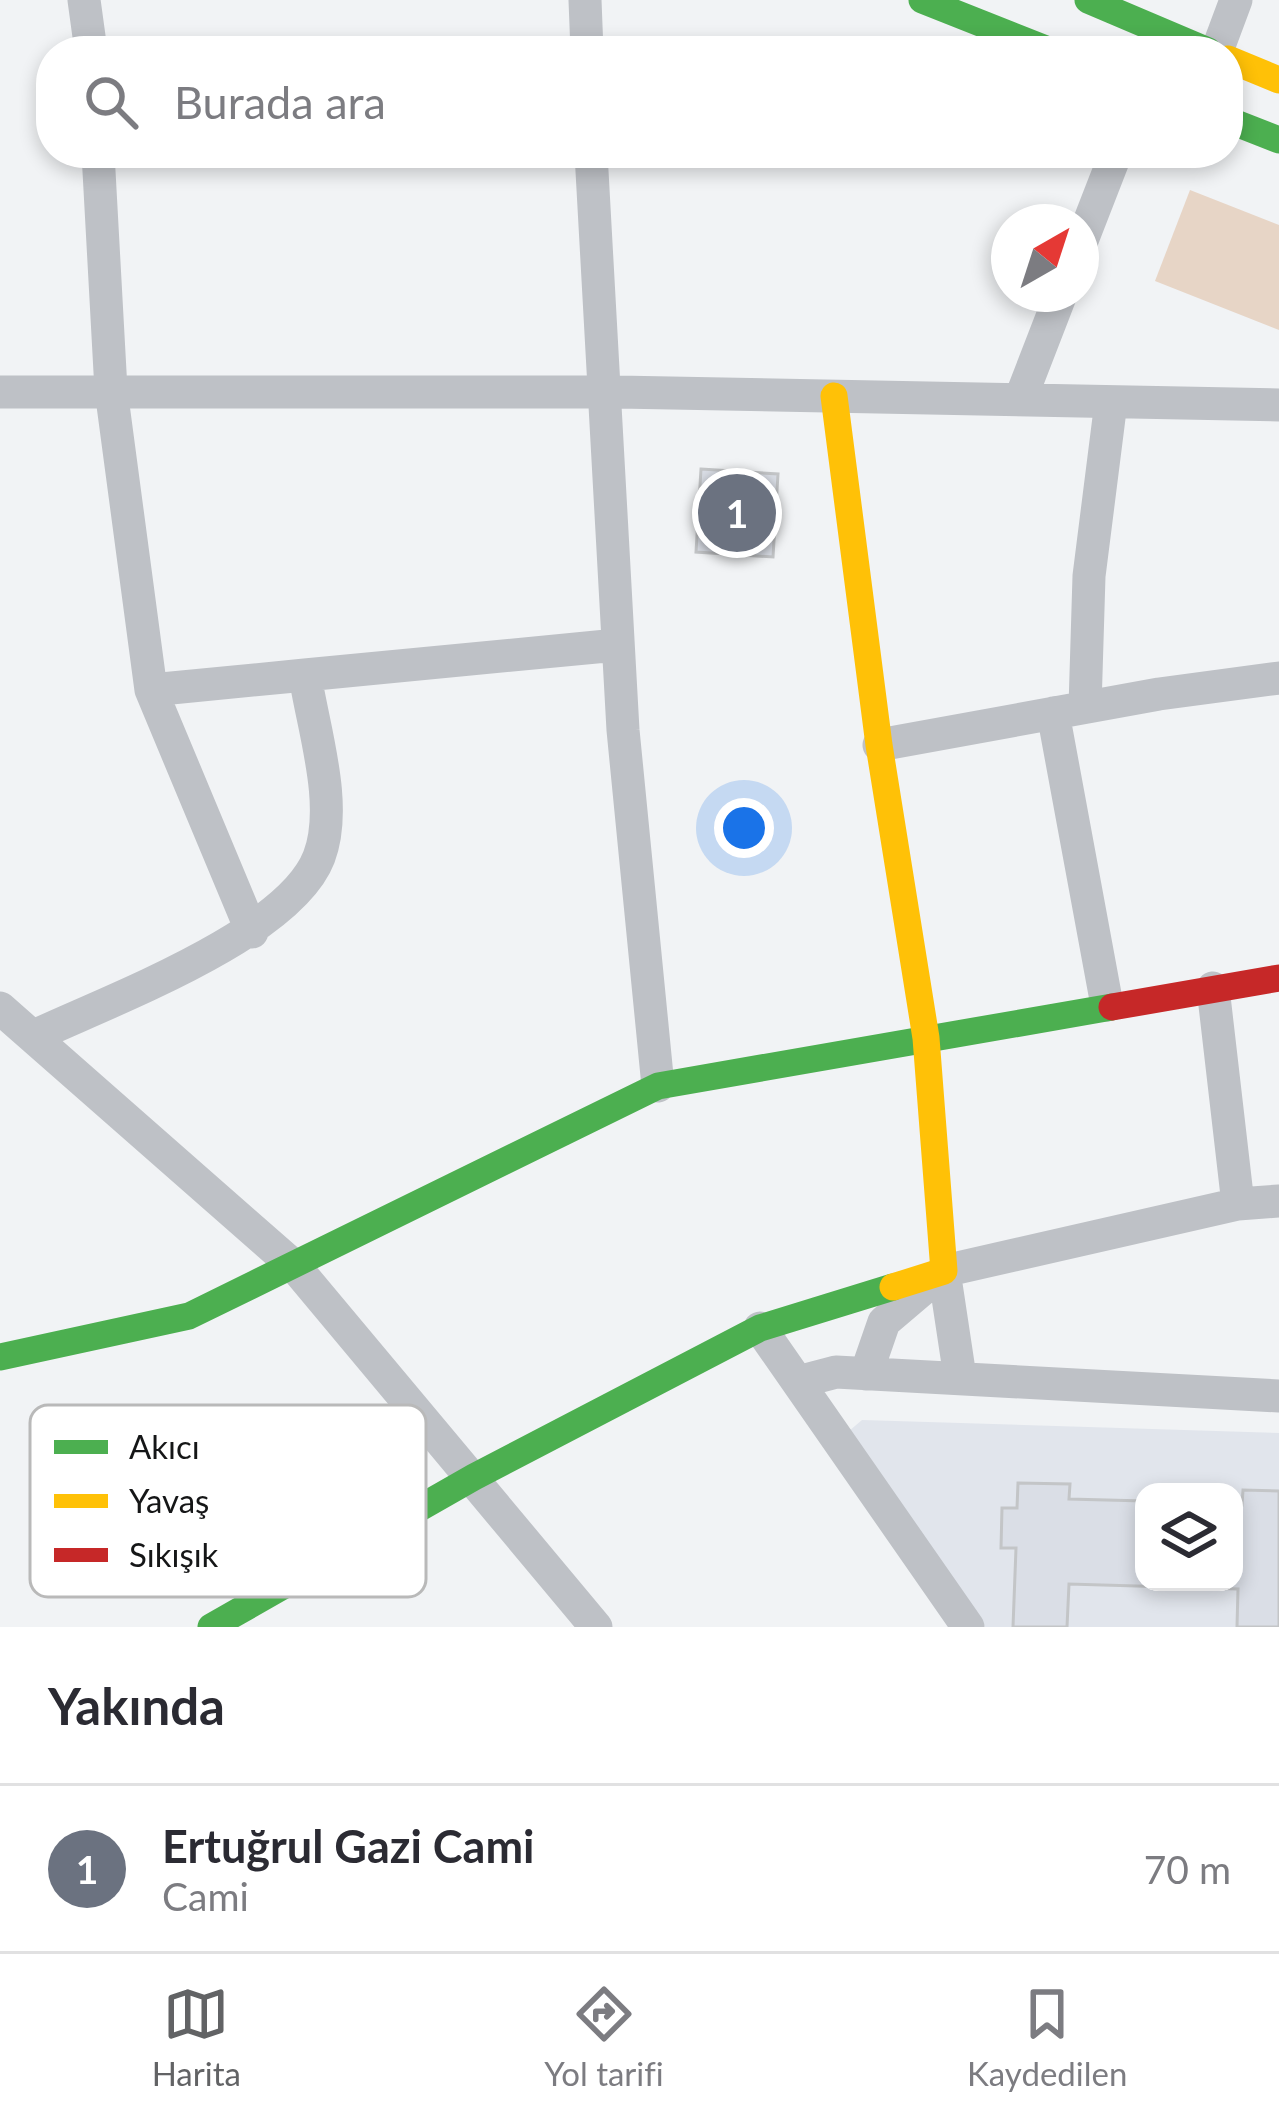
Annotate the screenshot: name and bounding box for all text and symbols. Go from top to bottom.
search box [36,36,1243,168]
icon: search [78,69,144,135]
text: Burada ara [174,75,386,129]
north arrow [991,204,1099,312]
pin: 1 [698,468,776,558]
your location [714,798,774,858]
legend [30,1405,426,1597]
text: Akıcı [129,1426,200,1466]
text: Yavaş [129,1480,209,1520]
map controls [1135,1483,1243,1591]
button: layers [1135,1483,1243,1591]
text: Sıkışık [129,1534,219,1574]
text: Yakında [48,1675,225,1736]
text: Ertuğrul Gazi Cami [162,1819,535,1873]
text: 1 [76,1846,98,1892]
text: 70 m [1144,1846,1231,1892]
text: Cami [162,1873,249,1919]
tab: Harita [152,1981,241,2093]
tab: Yol tarifi [544,1981,664,2093]
tab: Kaydedilen [967,1981,1127,2093]

